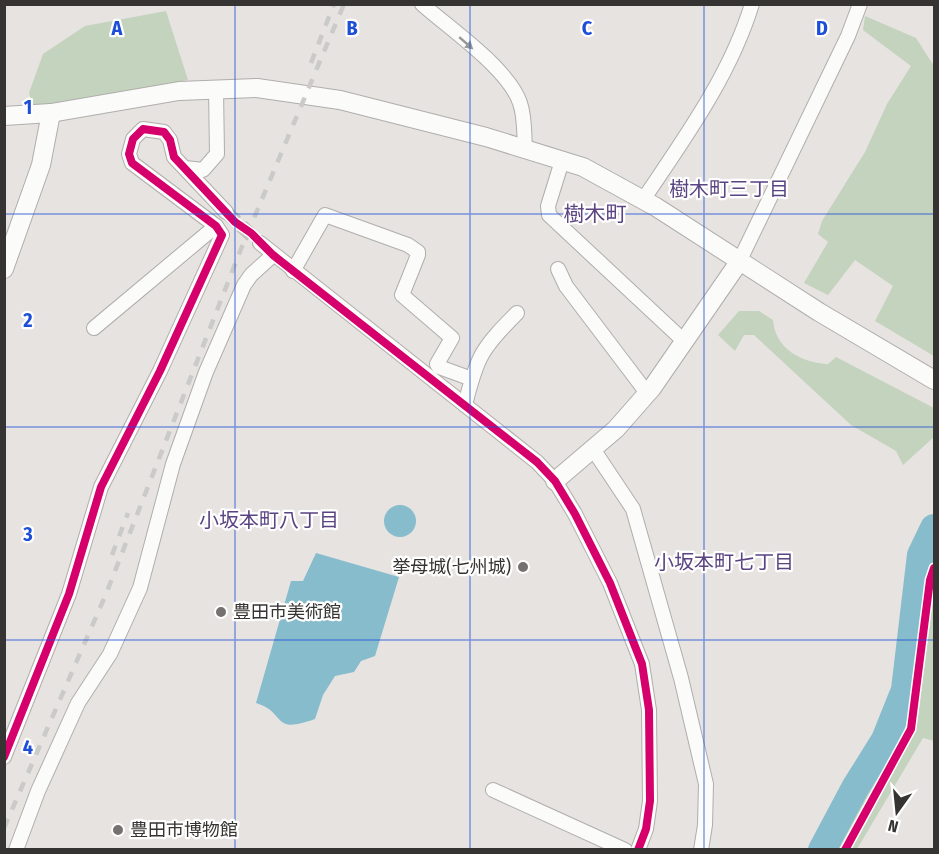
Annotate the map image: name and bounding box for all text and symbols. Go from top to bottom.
text: A [111,16,124,40]
text: B [346,16,358,40]
text: C [582,16,593,40]
text: D [816,16,828,40]
one-way arrow [458,36,473,49]
text: 1 [24,95,32,119]
district label: 樹木町三丁目 [669,177,789,201]
district label: 樹木町 [564,201,627,227]
text: 2 [22,308,33,332]
district label: 小坂本町八丁目 [199,508,339,532]
text: 3 [22,522,33,546]
district label: 小坂本町七丁目 [654,550,794,574]
place label: 挙母城(七州城) [392,556,511,578]
marker: 挙母城(七州城) [516,560,530,574]
place label: 豊田市美術館 [233,601,341,623]
marker: 豊田市美術館 [214,605,228,619]
text: 4 [23,735,33,759]
north arrow [867,782,927,842]
text: N [886,816,900,836]
place label: 豊田市博物館 [130,819,238,841]
marker: 豊田市博物館 [111,823,125,837]

